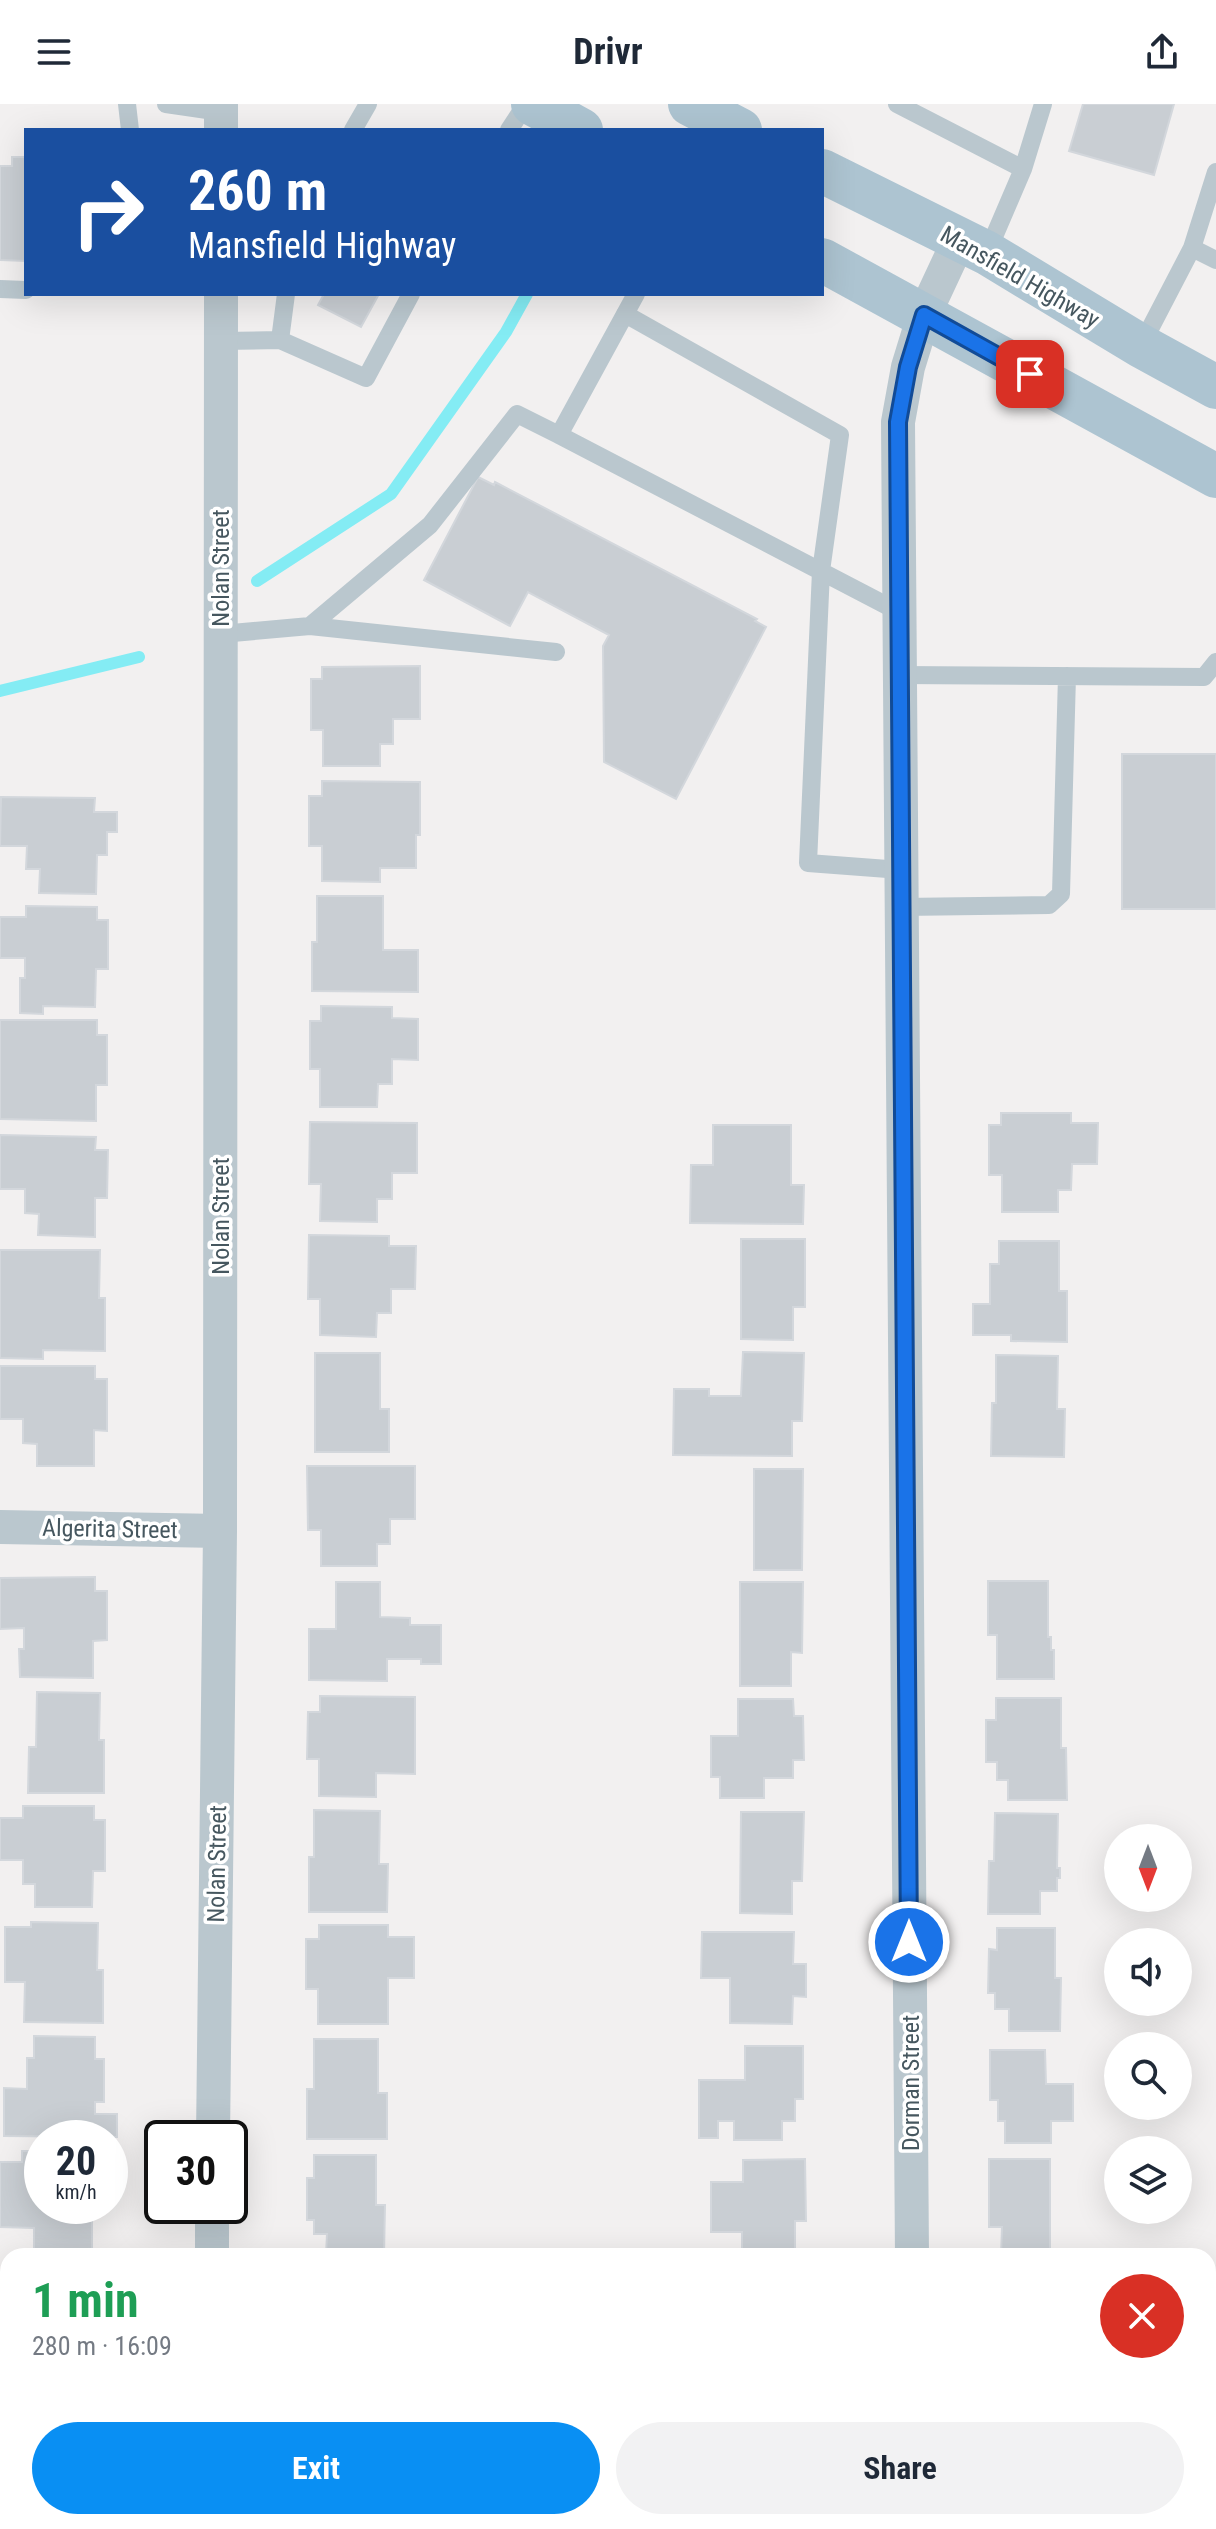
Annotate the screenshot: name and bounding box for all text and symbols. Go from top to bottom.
icon: menu [32,30,76,74]
icon: share [1140,30,1184,74]
text: Drivr [573,31,643,73]
text: 260 m [188,158,327,224]
icon: right [56,160,160,264]
street label: Mansfield Highway [936,220,1104,334]
text: Mansfield Highway [188,225,456,267]
pin [996,340,1064,408]
icon: arrive [1008,352,1052,396]
street label: Nolan Street [207,509,235,627]
street label: Nolan Street [207,1157,235,1275]
street label: Algerita Street [42,1514,178,1544]
street label: Nolan Street [202,1805,232,1923]
north arrow [1104,1824,1192,1912]
map controls [1104,1824,1192,2224]
position arrow [867,1900,951,1984]
button: sound [1104,1928,1192,2016]
street label: Dorman Street [897,2015,925,2151]
button: search [1104,2032,1192,2120]
speed limit sign: 30 [144,2120,248,2224]
button: layers [1104,2136,1192,2224]
text: 20 [56,2138,96,2185]
text: km/h [55,2180,97,2204]
text: 1 min [32,2272,139,2329]
button: close [1100,2274,1184,2358]
text: 280 m · 16:09 [32,2331,172,2361]
button: Exit [32,2422,600,2514]
button: Share [616,2422,1184,2514]

